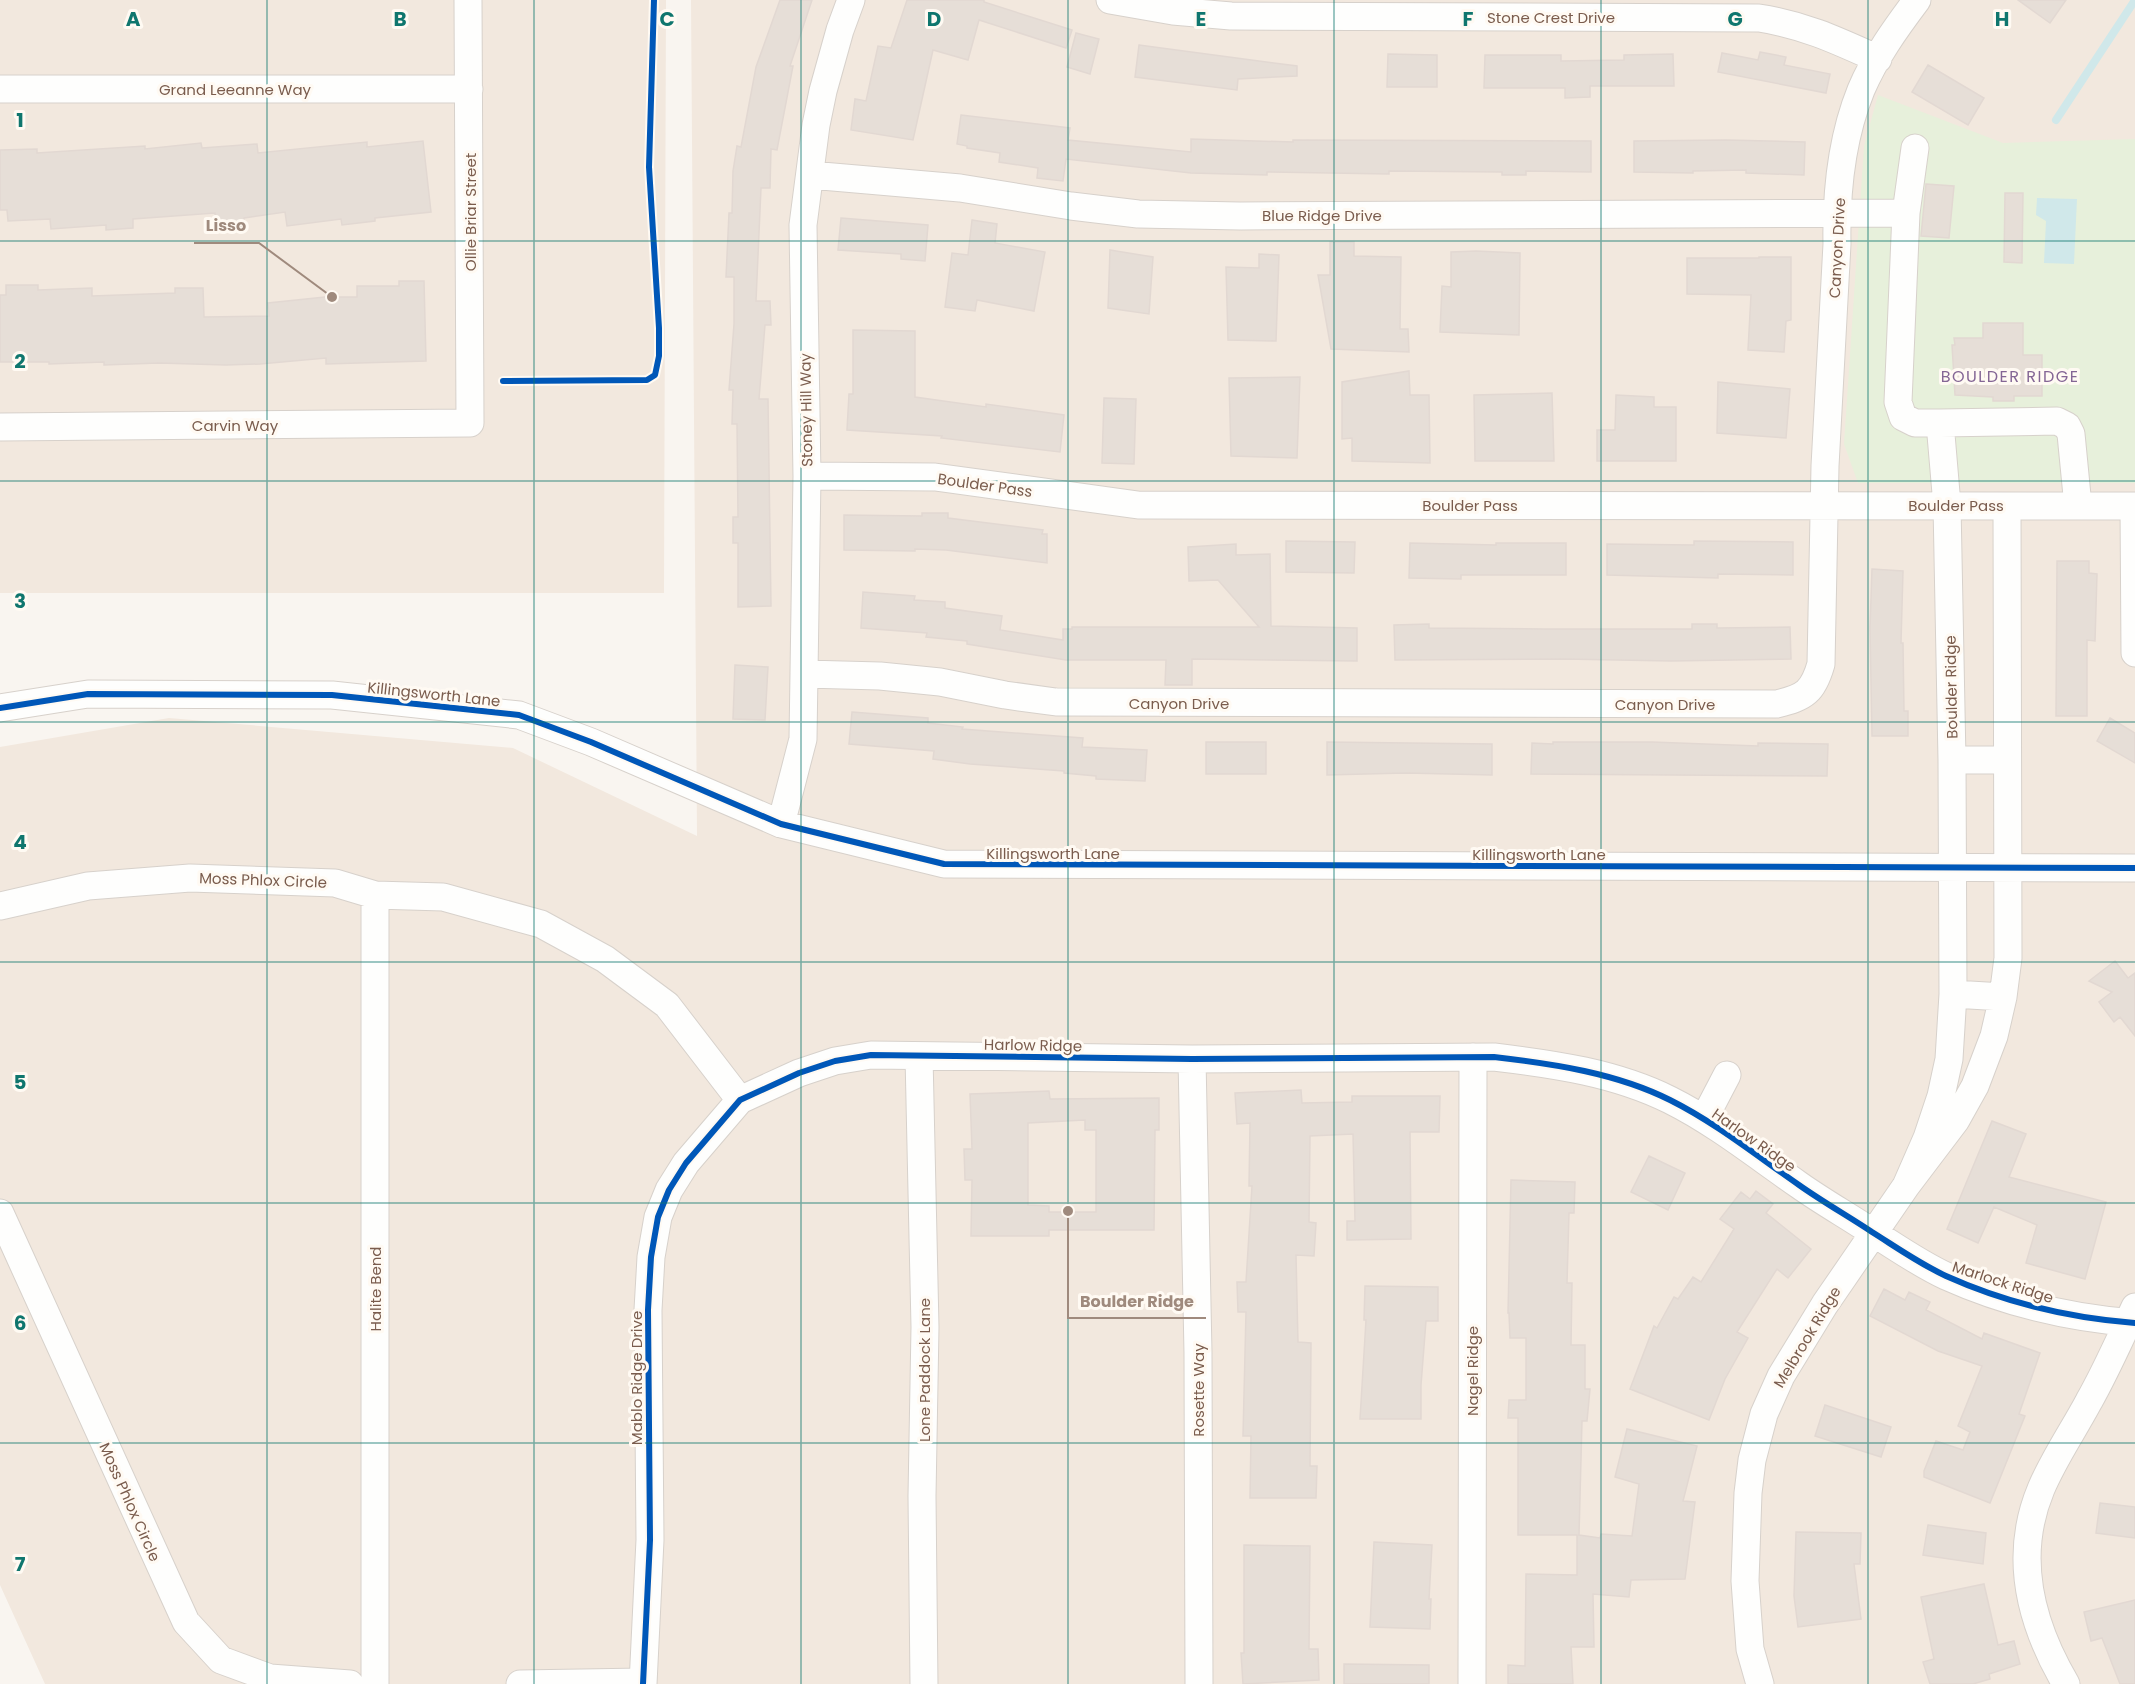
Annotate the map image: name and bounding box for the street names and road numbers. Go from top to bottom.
street label: Stone Crest Drive [1487,7,1615,28]
street label: Grand Leeanne Way [159,79,312,100]
street label: Ollie Briar Street [460,153,481,271]
street label: Canyon Drive [1824,197,1850,299]
street label: Blue Ridge Drive [1262,205,1382,226]
street label: Stoney Hill Way [794,352,817,467]
street label: Carvin Way [192,415,279,436]
street label: Boulder Pass [936,468,1034,502]
street label: Boulder Pass [1422,495,1518,516]
street label: Boulder Pass [1908,495,2004,516]
street label: Boulder Ridge [1940,635,1962,739]
street label: Killingsworth Lane [367,677,501,711]
street label: Canyon Drive [1129,693,1229,714]
street label: Canyon Drive [1615,694,1715,715]
street label: Killingsworth Lane [986,843,1120,864]
street label: Killingsworth Lane [1472,844,1606,865]
street label: Moss Phlox Circle [199,867,327,893]
street label: Harlow Ridge [984,1034,1082,1056]
street label: Harlow Ridge [1708,1103,1800,1177]
street label: Halite Bend [365,1247,386,1331]
street label: Marlock Ridge [1950,1256,2056,1308]
street label: Melbrook Ridge [1768,1282,1846,1392]
street label: Lone Paddock Lane [914,1298,935,1442]
street label: Mablo Ridge Drive [626,1311,647,1445]
street label: Nagel Ridge [1462,1326,1483,1416]
street label: Rosette Way [1188,1343,1209,1437]
street label: Moss Phlox Circle [94,1439,166,1565]

